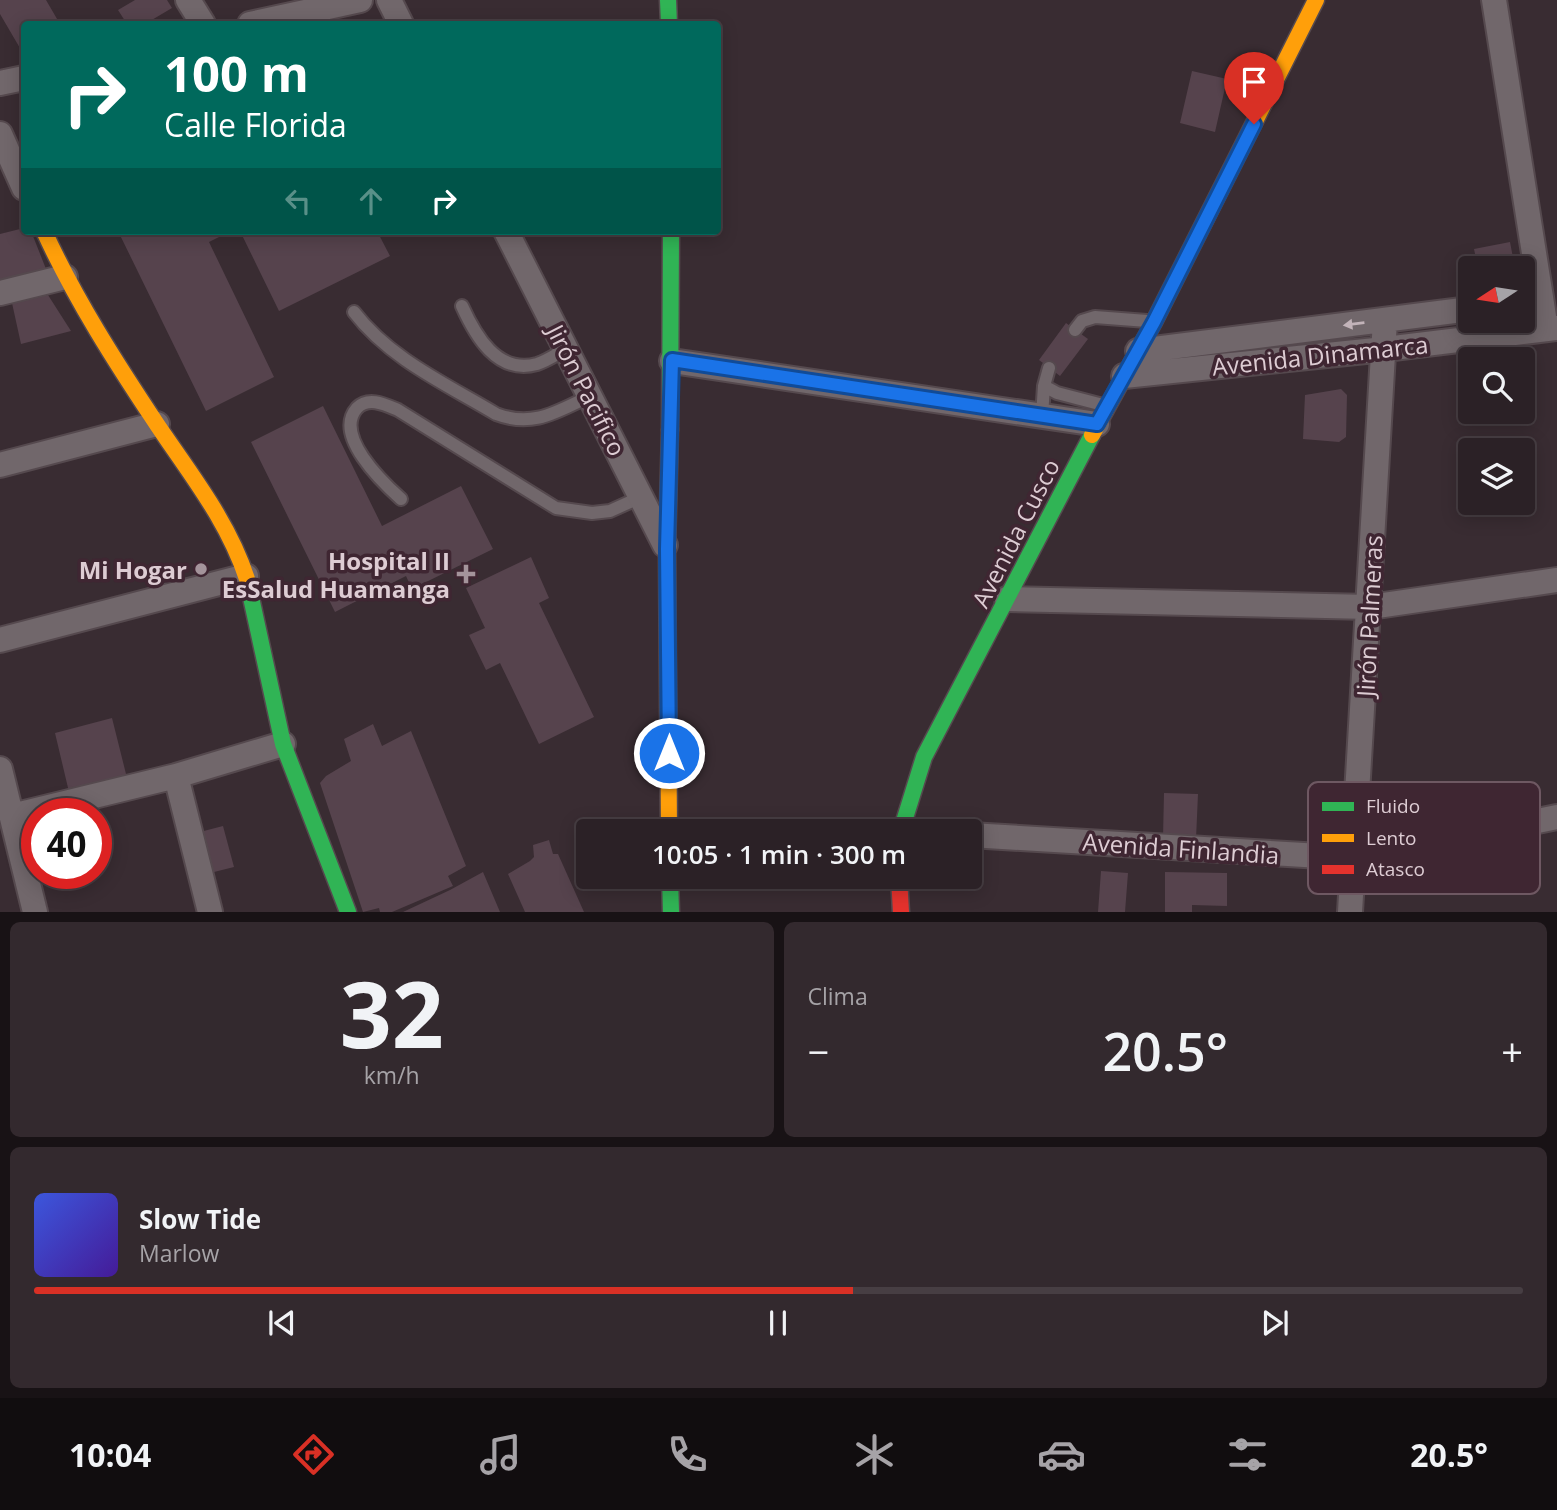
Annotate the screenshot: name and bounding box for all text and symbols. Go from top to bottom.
text: 100 m [164,40,309,106]
icon: right [49,49,140,140]
pin [1224,52,1284,124]
icon: arrive [1235,63,1273,101]
text: Calle Florida [164,103,347,146]
icon: left [279,182,317,220]
icon: ahead [352,182,390,220]
icon: right [425,182,463,220]
north arrow [1458,256,1535,332]
map controls [1458,256,1535,515]
street label: Jirón Pacifico [539,317,634,461]
one-way arrow [1343,318,1365,329]
street label: Avenida Dinamarca [1210,327,1430,383]
button: search [1458,347,1535,424]
button: layers [1458,438,1535,515]
street label: Avenida Cusco [963,453,1067,613]
street label: Jirón Palmeras [1348,534,1390,700]
place label: Hospital II EsSalud Huamanga [222,544,450,605]
place label: Mi Hogar [79,553,187,586]
marker: Mi Hogar [193,561,209,577]
marker: Hospital II EsSalud Huamanga [456,564,476,584]
position arrow [632,716,706,790]
legend [1308,782,1540,894]
text: Fluido [1366,793,1420,819]
speed limit sign: 40 [21,798,112,889]
street label: Avenida Finlandia [1082,825,1280,871]
text: Lento [1366,825,1416,851]
text: 10:05 · 1 min · 300 m [652,836,906,872]
text: Atasco [1366,856,1425,882]
text: 32 [340,951,444,1075]
text: Clima [808,980,868,1012]
text: 20.5° [1102,1015,1228,1086]
text: − [808,1025,829,1077]
text: + [1501,1025,1523,1077]
text: km/h [364,1059,420,1091]
text: Slow Tide [139,1201,261,1237]
text: Marlow [139,1237,219,1269]
icon: previous [263,1304,301,1342]
icon: pause [759,1304,797,1342]
icon: next [1256,1304,1294,1342]
icon: directions [289,1430,338,1479]
icon: music [476,1430,525,1479]
icon: phone [663,1430,712,1479]
icon: climate [850,1430,899,1479]
icon: car [1037,1430,1086,1479]
icon: filters [1223,1430,1272,1479]
text: 10:04 [69,1433,151,1476]
text: 20.5° [1410,1433,1488,1476]

